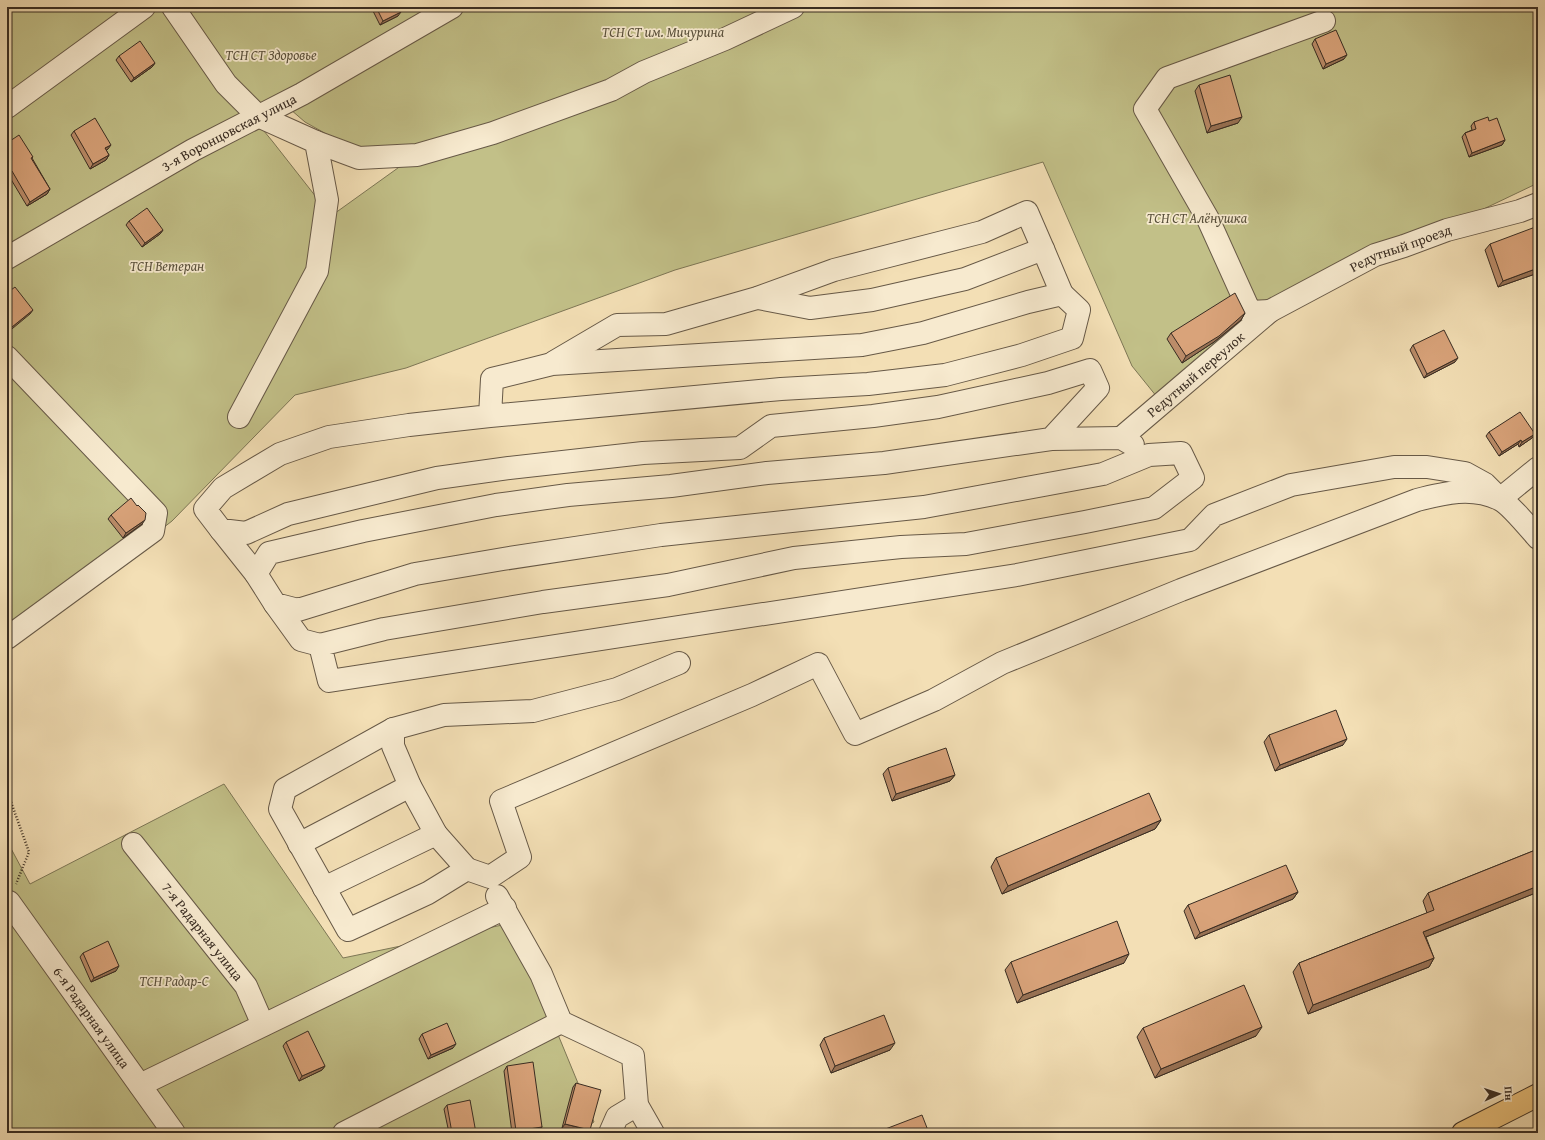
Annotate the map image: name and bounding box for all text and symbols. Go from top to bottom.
park label: ТСН СТ им. Мичурина [602,22,725,42]
park label: ТСН СТ Здоровье [225,45,317,65]
street label: 3-я Воронцовская улица [158,88,300,176]
park label: ТСН СТ Алёнушка [1147,208,1248,228]
street label: Редутный проезд [1346,219,1454,277]
park label: ТСН Ветеран [130,256,204,276]
street label: Редутный переулок [1142,327,1249,422]
street label: 7-я Радарная улица [157,878,248,985]
street label: 6-я Радарная улица [48,963,135,1073]
park label: ТСН Радар-С [139,971,210,991]
north arrow [1479,1074,1519,1114]
text: Пн [1501,1086,1517,1101]

